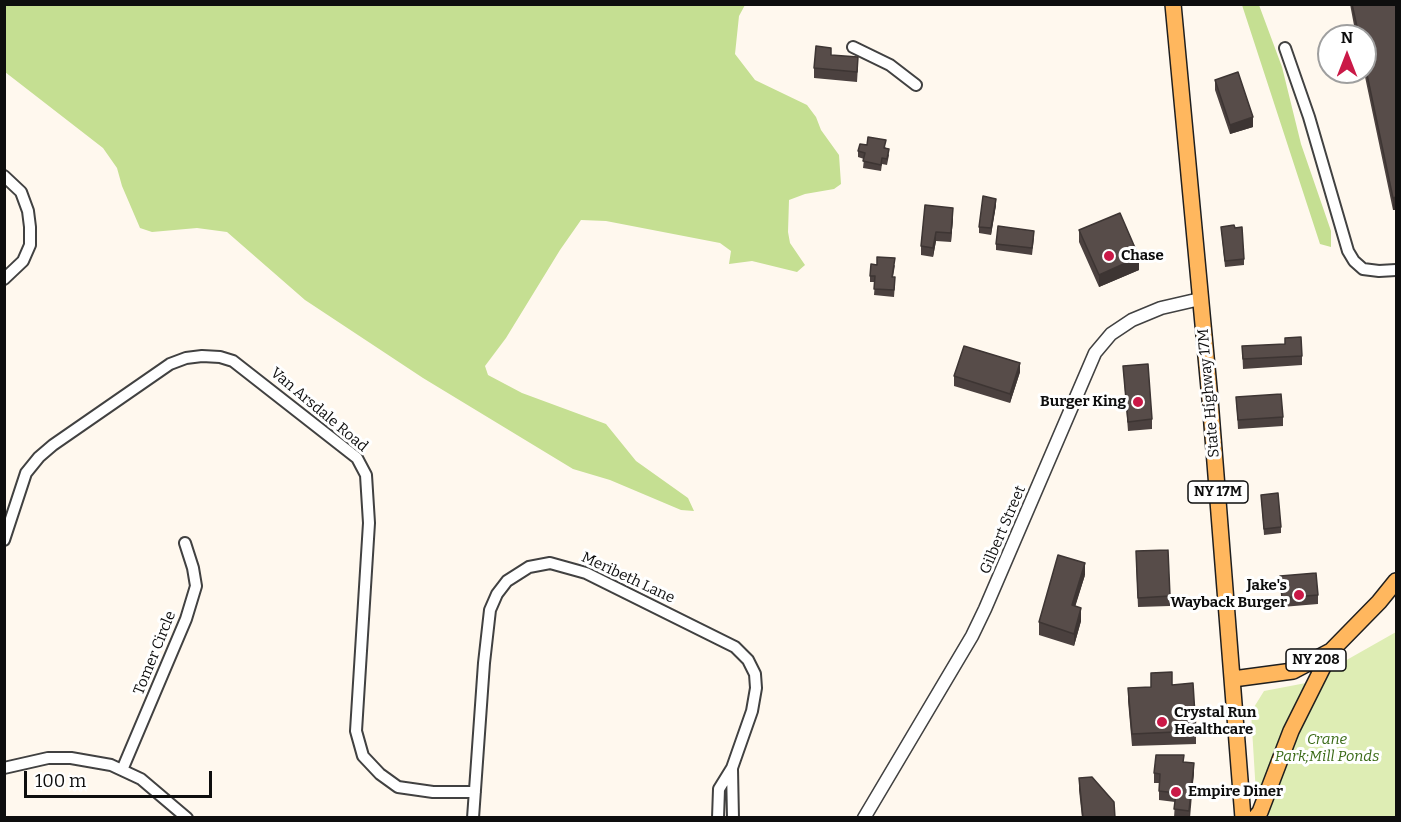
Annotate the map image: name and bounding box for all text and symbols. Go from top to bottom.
north arrow [1317,24,1377,84]
text: N [1341,28,1353,47]
place label: Chase [1121,247,1164,265]
marker: Chase [1102,249,1116,263]
street label: State Highway 17M [1194,328,1224,458]
street label: Van Arsdale Road [267,364,371,456]
place label: Burger King [1040,393,1126,411]
marker: Burger King [1131,395,1145,409]
road number: NY 17M [1188,481,1248,503]
street label: Gilbert Street [976,483,1030,577]
street label: Meribeth Lane [579,549,677,607]
place label: Jake's Wayback Burger [1170,577,1287,612]
marker: Jake's Wayback Burger [1292,588,1306,602]
street label: Tomer Circle [130,608,180,698]
road number: NY 208 [1286,649,1346,671]
place label: Crystal Run Healthcare [1174,704,1256,739]
marker: Crystal Run Healthcare [1155,715,1169,729]
park label: Crane Park;Mill Ponds [1275,731,1379,766]
scale bar [27,759,214,797]
text: 100 m [35,770,86,792]
place label: Empire Diner [1188,783,1283,801]
marker: Empire Diner [1169,785,1183,799]

